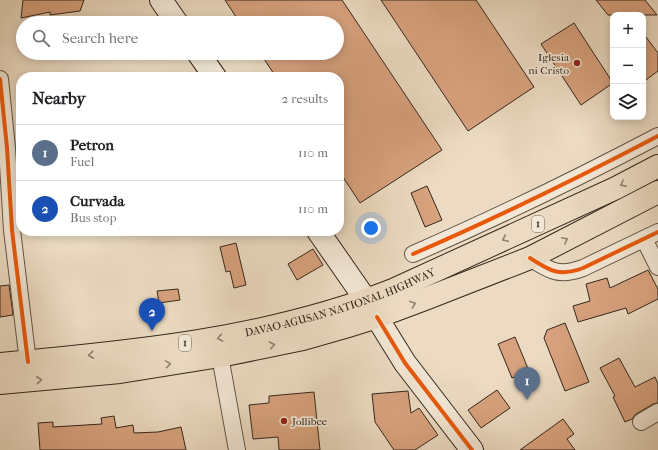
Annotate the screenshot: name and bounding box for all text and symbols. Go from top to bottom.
map controls [610,12,646,120]
button: + [610,12,646,48]
search box [16,16,344,60]
icon: search [30,27,52,49]
text: Search here [62,29,138,47]
button: − [610,48,646,84]
place label: Iglesia ni Cristo [528,51,570,77]
marker: Iglesia ni Cristo [572,58,582,68]
button: layers [610,84,646,120]
text: Nearby [32,88,86,108]
text: 2 results [282,91,328,106]
text: Petron [70,136,114,154]
text: 1 [43,145,47,160]
text: 110 m [298,145,328,160]
text: Fuel [70,154,94,169]
one-way arrow [620,179,628,187]
text: Curvada [70,192,124,210]
text: 2 [42,201,48,216]
text: 110 m [298,201,328,216]
text: Bus stop [70,210,116,225]
road number: 1 [532,216,544,232]
your location [361,218,381,238]
one-way arrow [502,234,510,242]
one-way arrow [560,237,568,245]
street label: DAVAO-AGUSAN NATIONAL HIGHWAY [244,265,438,339]
pin: 2 [139,298,165,331]
one-way arrow [410,300,417,308]
one-way arrow [216,333,223,341]
road number: 1 [179,335,191,351]
one-way arrow [269,342,275,350]
one-way arrow [88,350,94,359]
one-way arrow [165,360,171,369]
pin: 1 [514,367,540,400]
one-way arrow [36,375,42,384]
place label: Jollibee [291,415,328,428]
marker: Jollibee [279,416,289,426]

